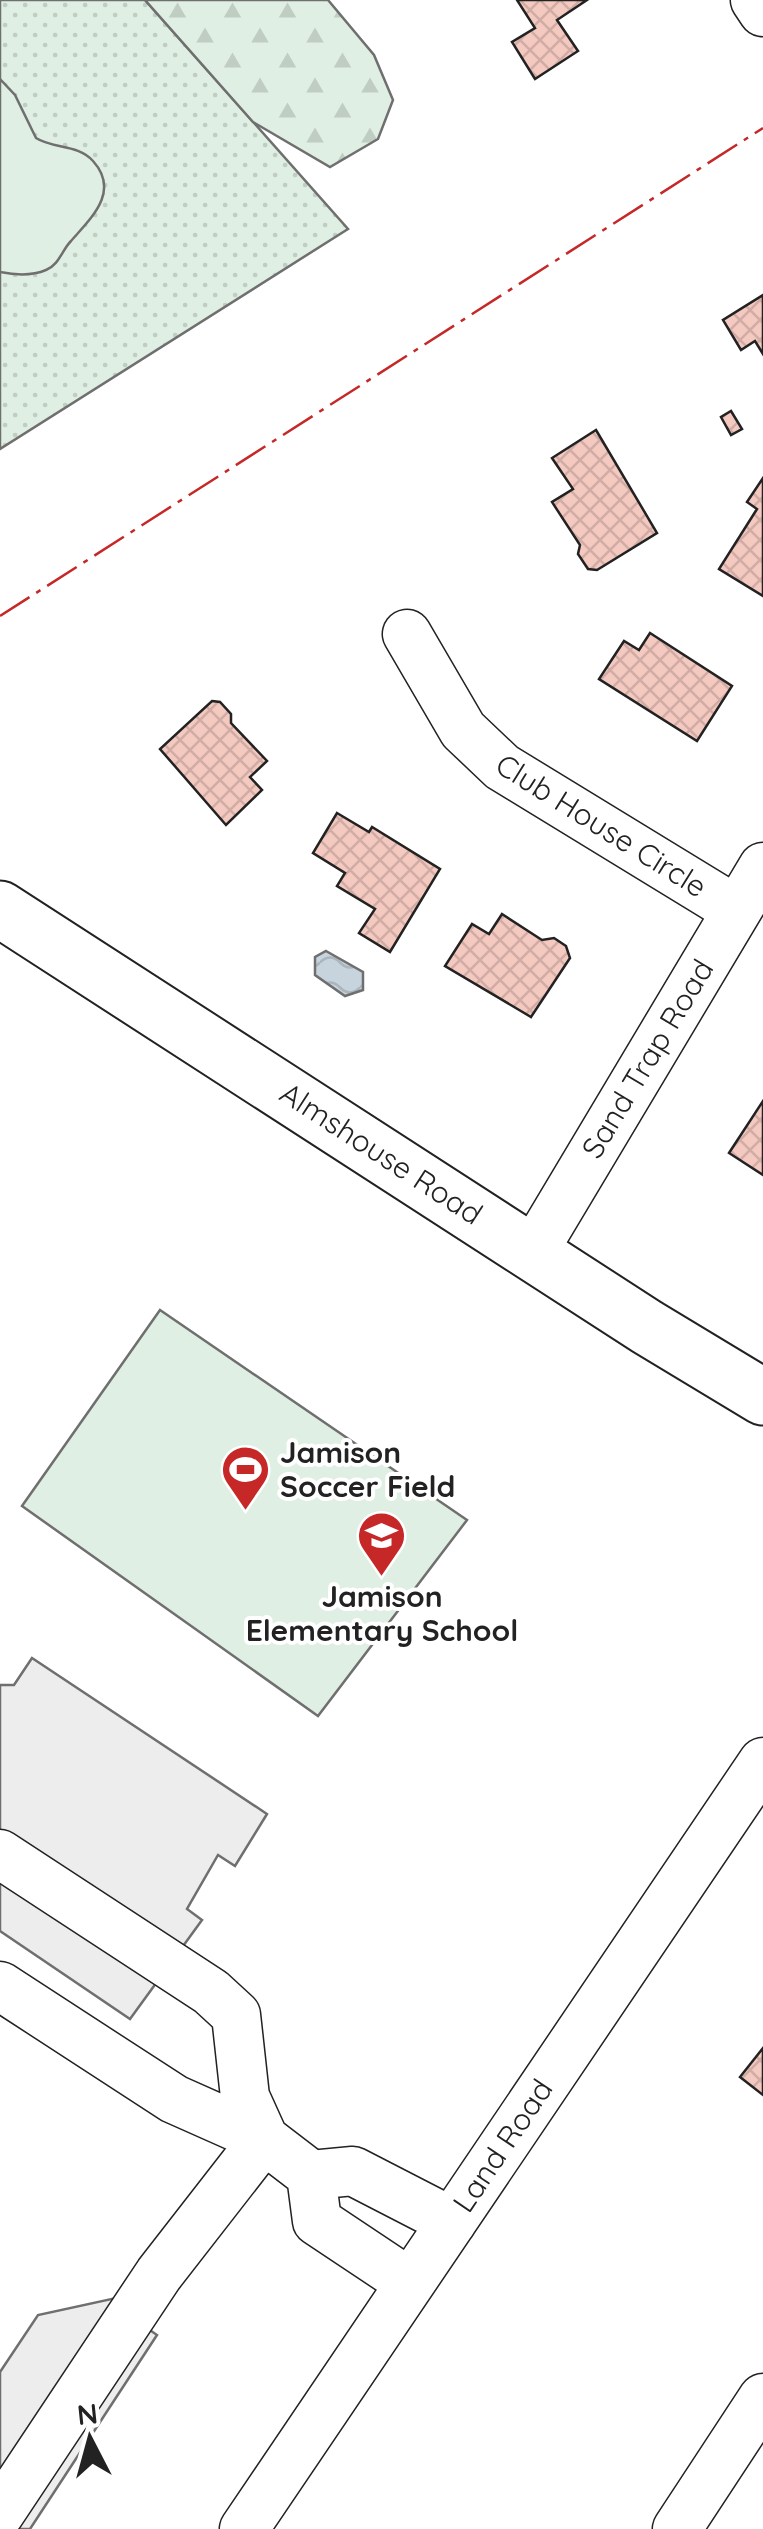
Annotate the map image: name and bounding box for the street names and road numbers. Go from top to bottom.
street label: Club House Circle [489,745,714,905]
street label: Sand Trap Road [573,952,721,1165]
street label: Almshouse Road [273,1074,490,1233]
street label: Land Road [444,2072,560,2219]

